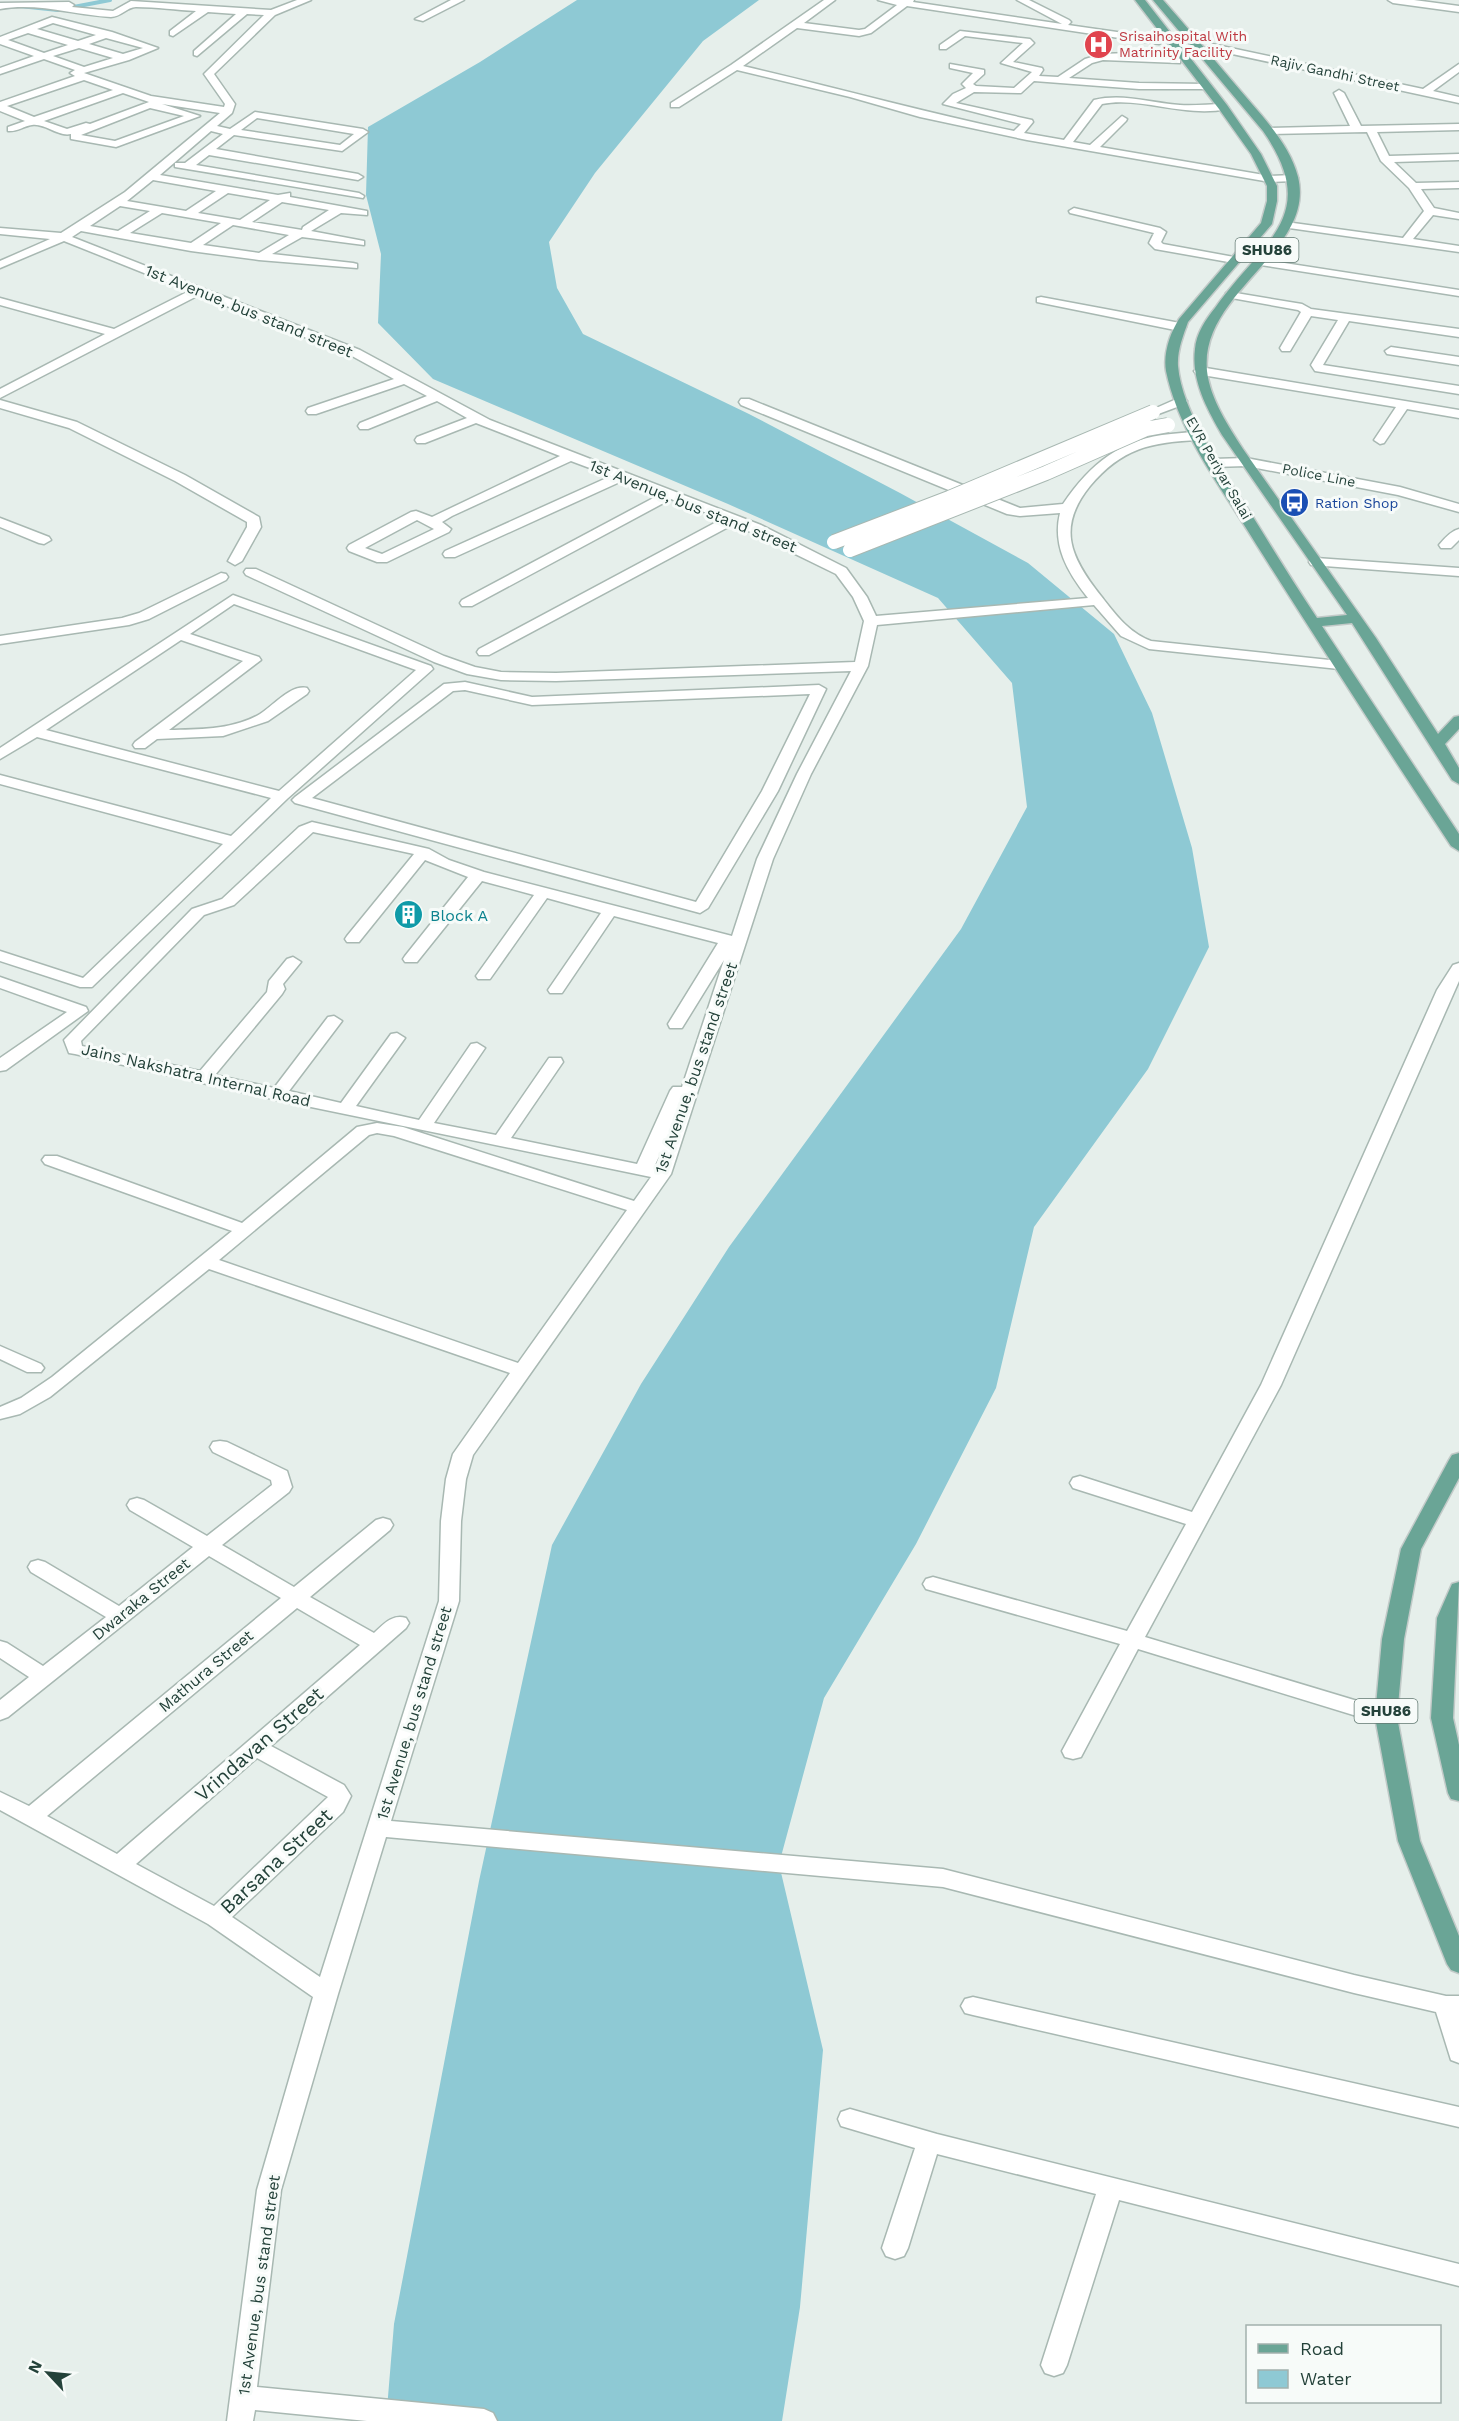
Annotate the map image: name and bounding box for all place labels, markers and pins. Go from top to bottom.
hospital icon: Srisaihospital With Matrinity Facility [1082,28,1114,60]
place label: Srisaihospital With Matrinity Facility [1119,28,1247,60]
bus stop icon: Ration Shop [1278,487,1310,519]
place label: Ration Shop [1315,495,1398,511]
building icon: Block A [393,899,425,931]
place label: Block A [430,906,488,925]

